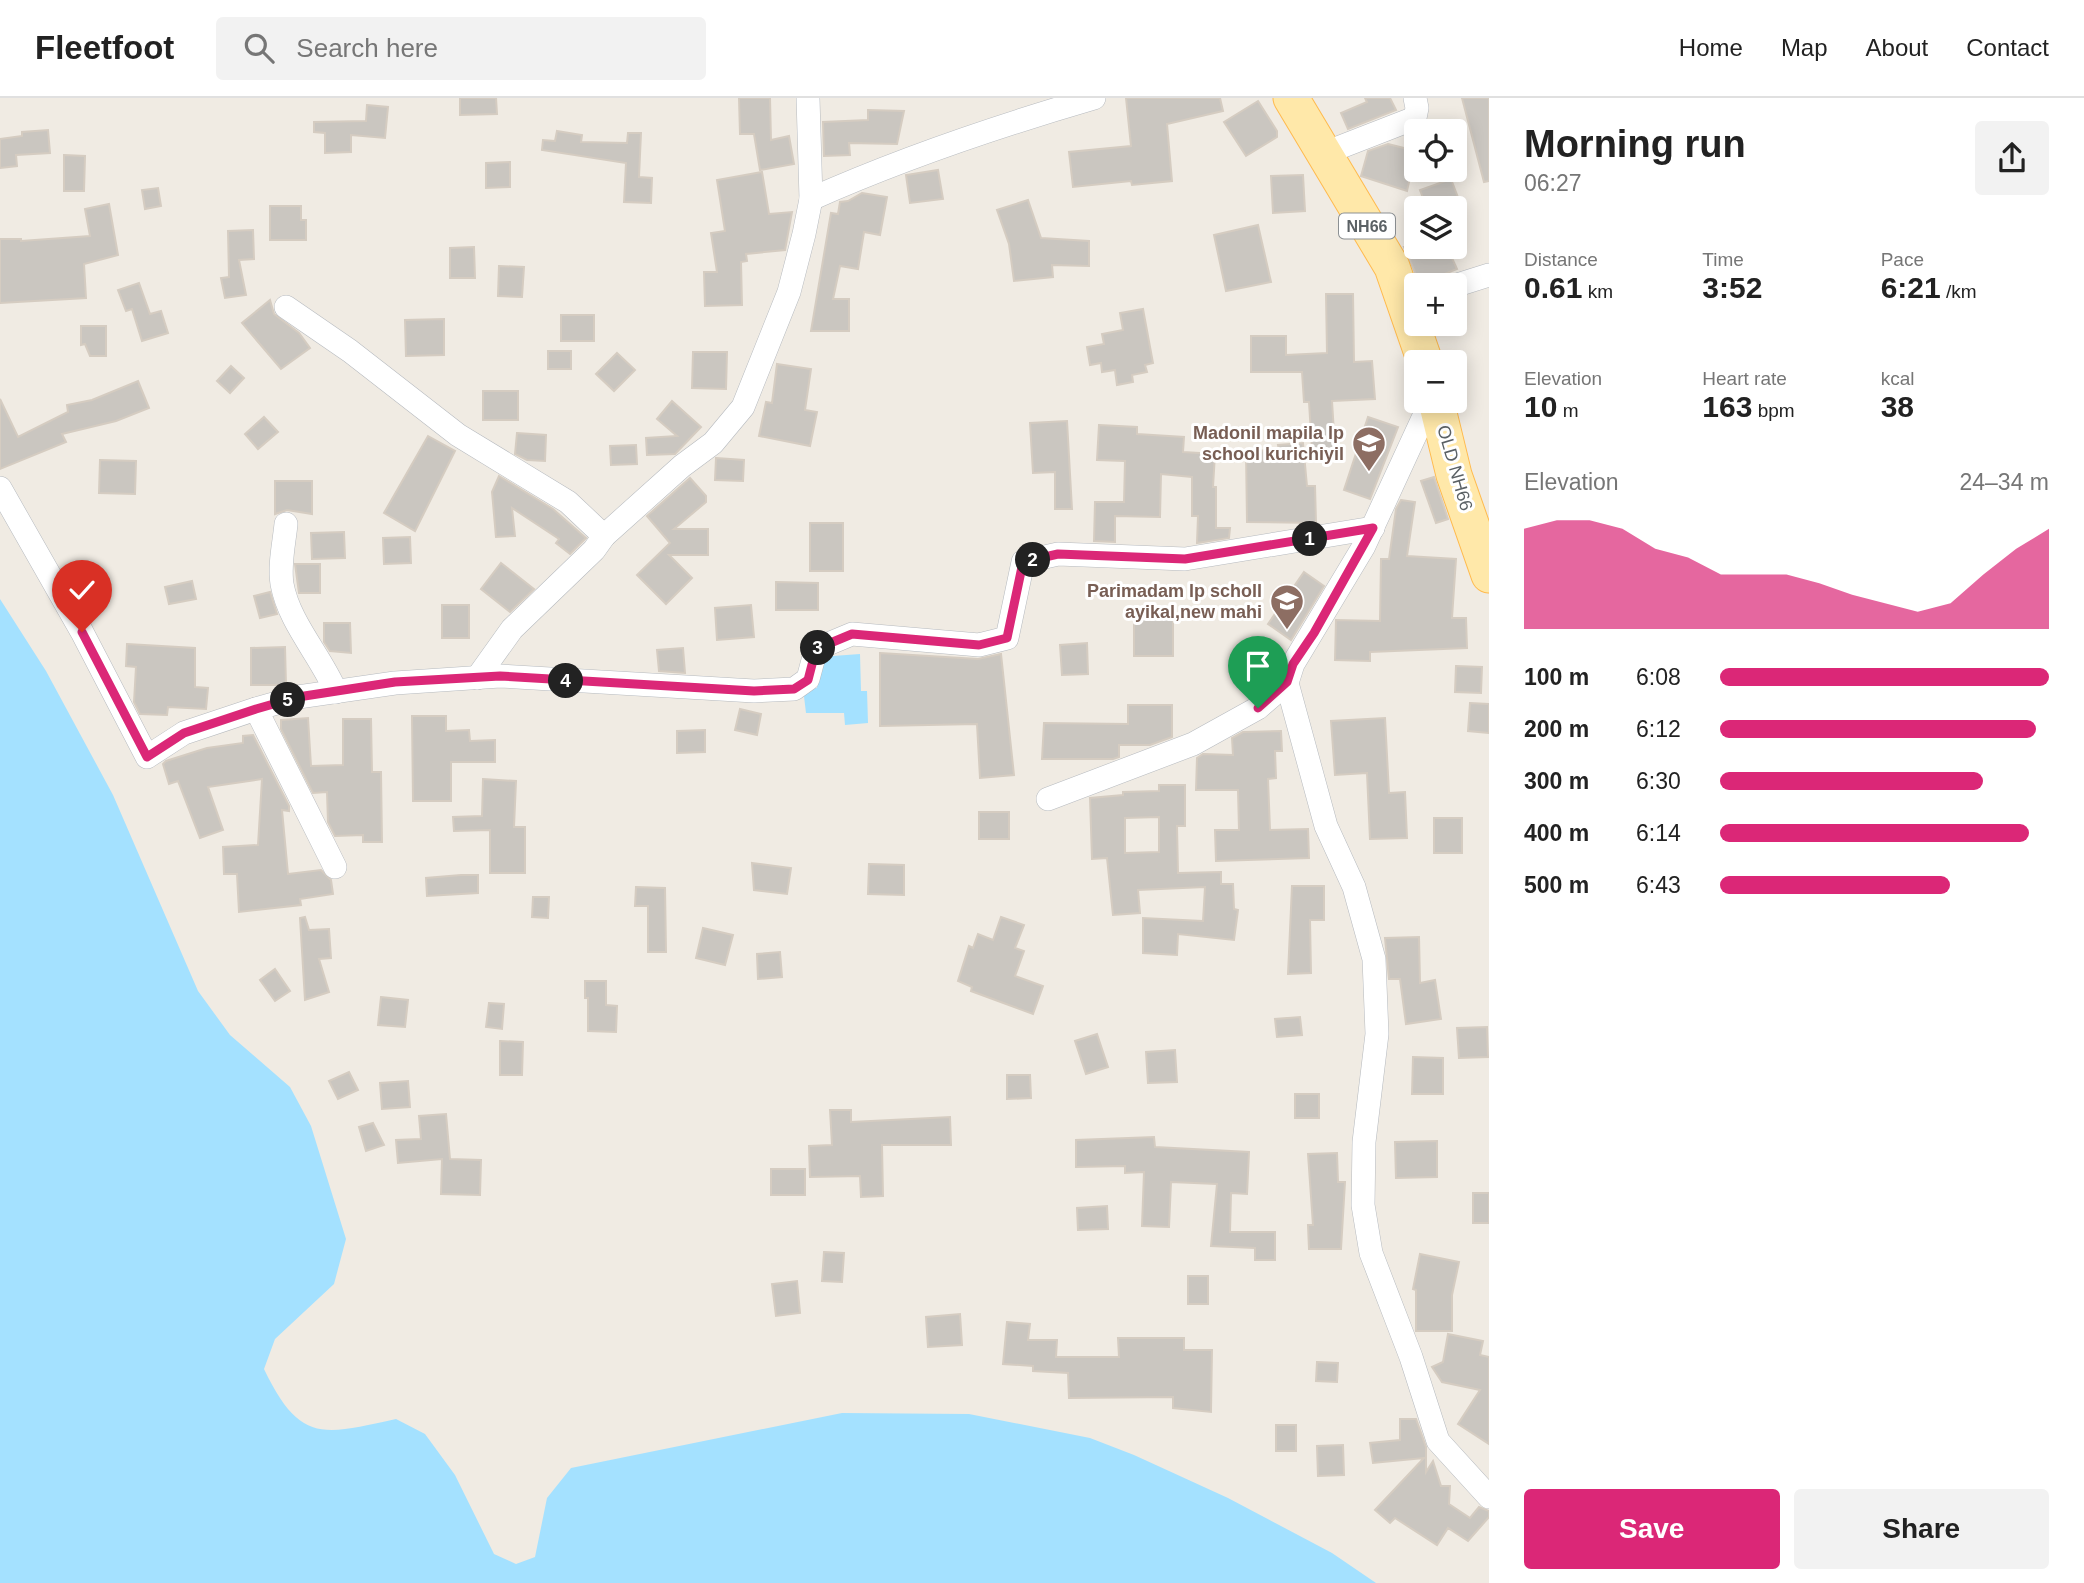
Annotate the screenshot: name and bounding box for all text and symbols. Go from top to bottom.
search box [216,17,706,80]
text: Fleetfoot [35,29,174,66]
icon: search [240,29,278,67]
text: Search here [296,33,438,63]
text: Home [1679,34,1743,61]
text: Map [1781,34,1828,61]
text: About [1866,34,1928,61]
text: Contact [1966,34,2049,61]
map controls [1404,119,1467,413]
button: locate [1404,119,1467,182]
button: share [1975,121,2049,195]
text: Morning run [1524,123,1746,165]
text: 06:27 [1524,170,1582,196]
button: layers [1404,196,1467,259]
road number: NH66 [1339,214,1395,238]
text: Distance [1524,249,1598,270]
text: Time [1702,249,1744,270]
text: Pace [1881,249,1924,270]
text: 0.61 [1524,271,1582,304]
text: 3:52 [1702,271,1762,304]
text: 6:21 [1881,271,1941,304]
button: + [1404,273,1467,336]
text: km [1582,281,1613,302]
text: /km [1941,281,1977,302]
button: − [1404,350,1467,413]
text: Elevation [1524,368,1602,389]
text: Heart rate [1702,368,1787,389]
text: kcal [1881,368,1914,389]
text: 10 [1524,390,1557,423]
text: 163 [1702,390,1752,423]
text: 38 [1881,390,1914,423]
text: m [1557,400,1578,421]
text: bpm [1752,400,1795,421]
place label: Madonil mapila lp school kurichiyil [1193,423,1344,464]
street label: OLD NH66 [1433,423,1477,513]
school or university icon: Madonil mapila lp school kurichiyil [1350,424,1388,473]
text: Elevation [1524,469,1619,495]
text: 24–34 m [1959,469,2049,495]
pin: 1 [1292,522,1328,556]
text: 1 [1304,528,1315,549]
pin: 2 [1016,542,1050,578]
text: 2 [1027,549,1038,570]
pin [52,560,112,632]
icon: check [63,571,101,609]
place label: Parimadam lp scholl ayikal,new mahi [1087,581,1262,622]
school or university icon: Parimadam lp scholl ayikal,new mahi [1268,582,1306,631]
pin: 3 [800,630,836,666]
pin [1228,636,1288,708]
text: 3 [812,637,823,658]
icon: arrive [1239,647,1277,685]
pin: 4 [548,664,584,698]
text: 100 m [1524,664,1589,690]
text: 6:08 [1636,664,1681,690]
text: 4 [560,670,571,691]
pin: 5 [270,682,306,718]
text: 5 [282,689,293,710]
text: 200 m [1524,716,1589,742]
text: 6:12 [1636,716,1681,742]
text: 300 m [1524,768,1589,794]
text: 6:30 [1636,768,1681,794]
text: 400 m [1524,820,1589,846]
text: 6:14 [1636,820,1681,846]
text: 500 m [1524,872,1589,898]
text: 6:43 [1636,872,1681,898]
button: Save [1524,1489,1780,1569]
button: Share [1794,1489,2049,1569]

